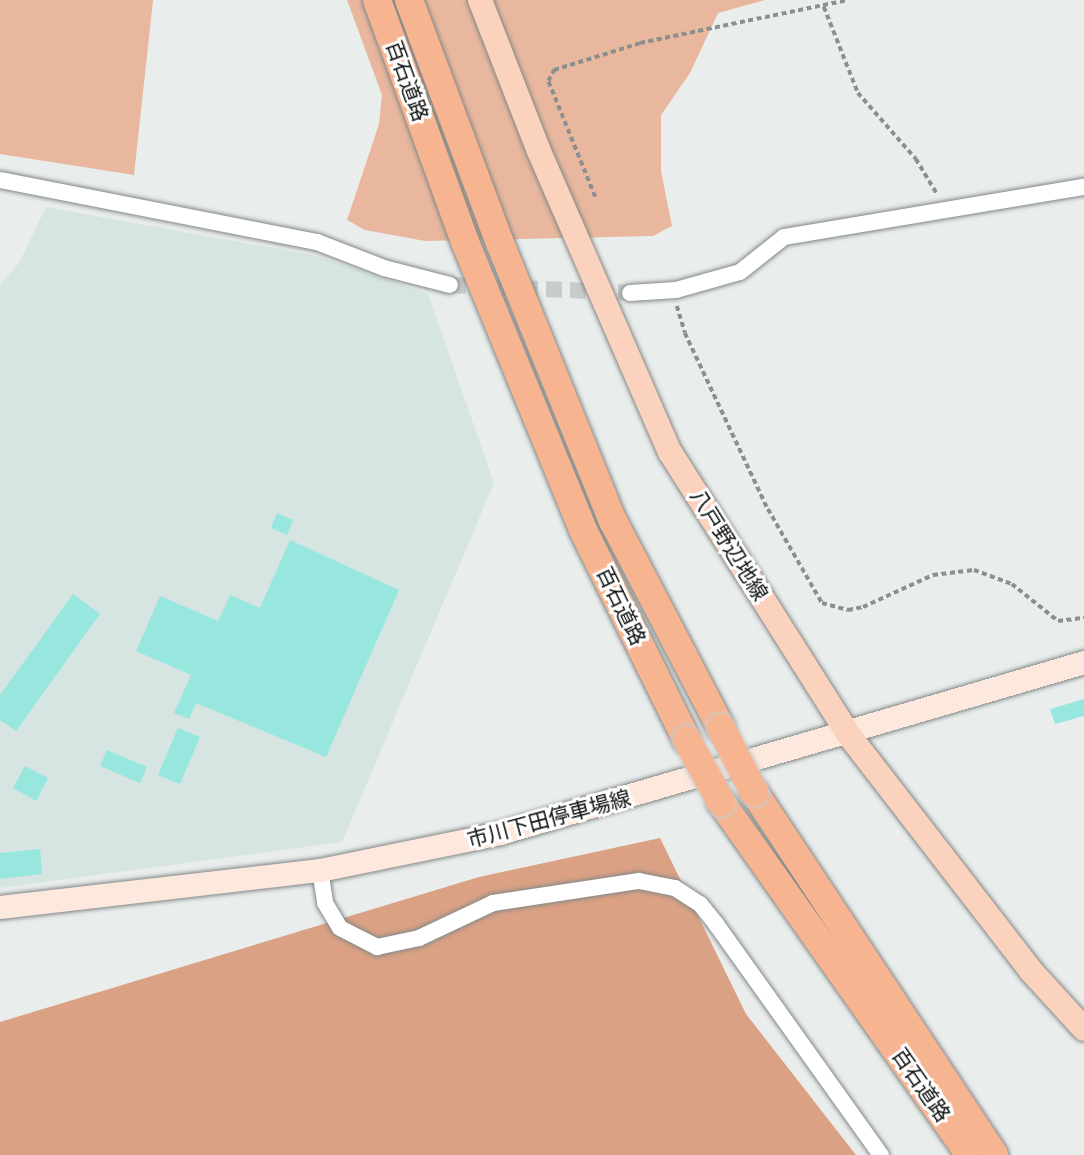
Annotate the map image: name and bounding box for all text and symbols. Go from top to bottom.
street label: 百石道路 [381,37,433,125]
street label: 八戸野辺地線 [685,485,773,605]
street label: 百石道路 [591,563,651,649]
street label: 市川下田停車場線 [465,785,633,853]
street label: 百石道路 [887,1043,955,1127]

